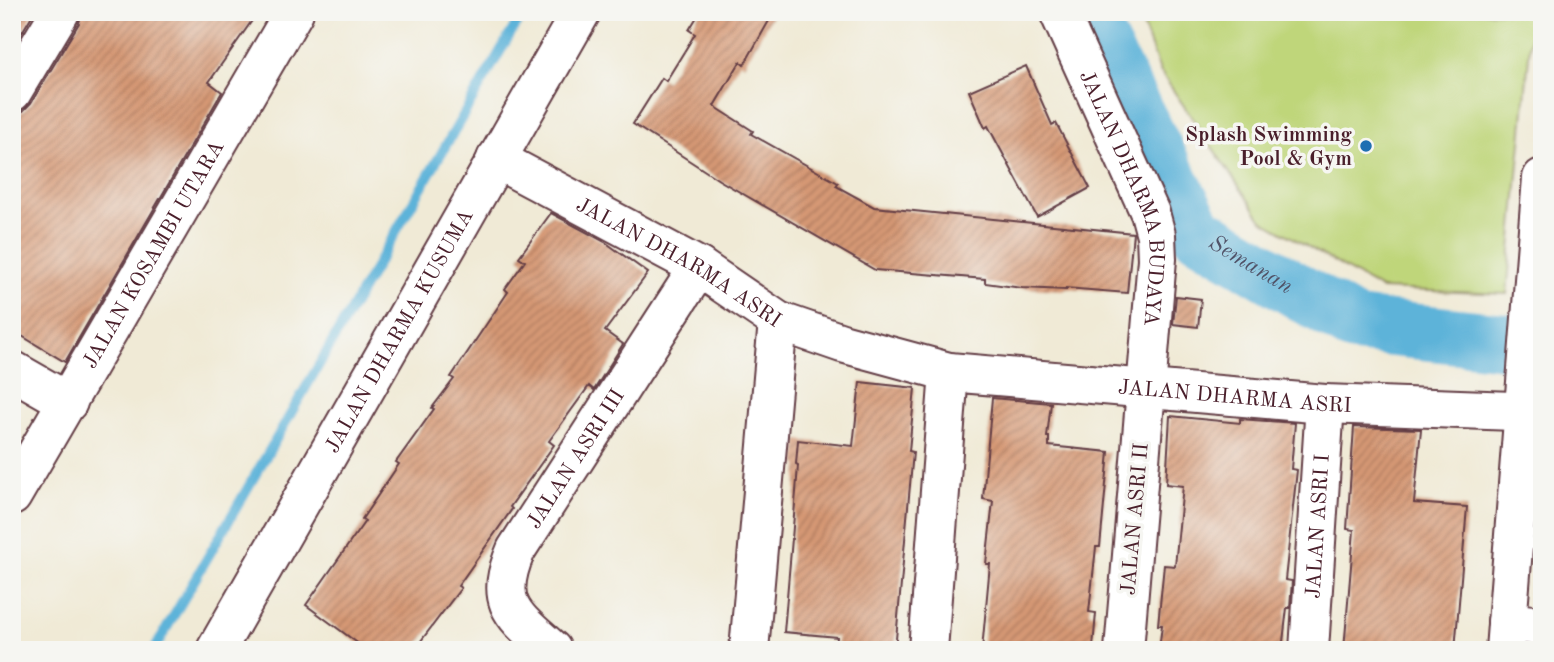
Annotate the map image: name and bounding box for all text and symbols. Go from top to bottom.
street label: JALAN DHARMA BUDAYA [1075,68,1167,327]
place label: Splash Swimming Pool & Gym [1185,125,1352,170]
street label: JALAN KOSAMBI UTARA [80,137,229,372]
marker: Splash Swimming Pool & Gym [1358,138,1374,154]
street label: JALAN DHARMA ASRI [572,195,784,332]
street label: JALAN DHARMA KUSUMA [322,206,478,457]
water label: Semanan [1205,231,1297,299]
street label: JALAN DHARMA ASRI [1117,377,1352,417]
street label: JALAN ASRI III [524,386,629,533]
street label: JALAN ASRI II [1118,442,1153,596]
street label: JALAN ASRI I [1303,453,1334,599]

